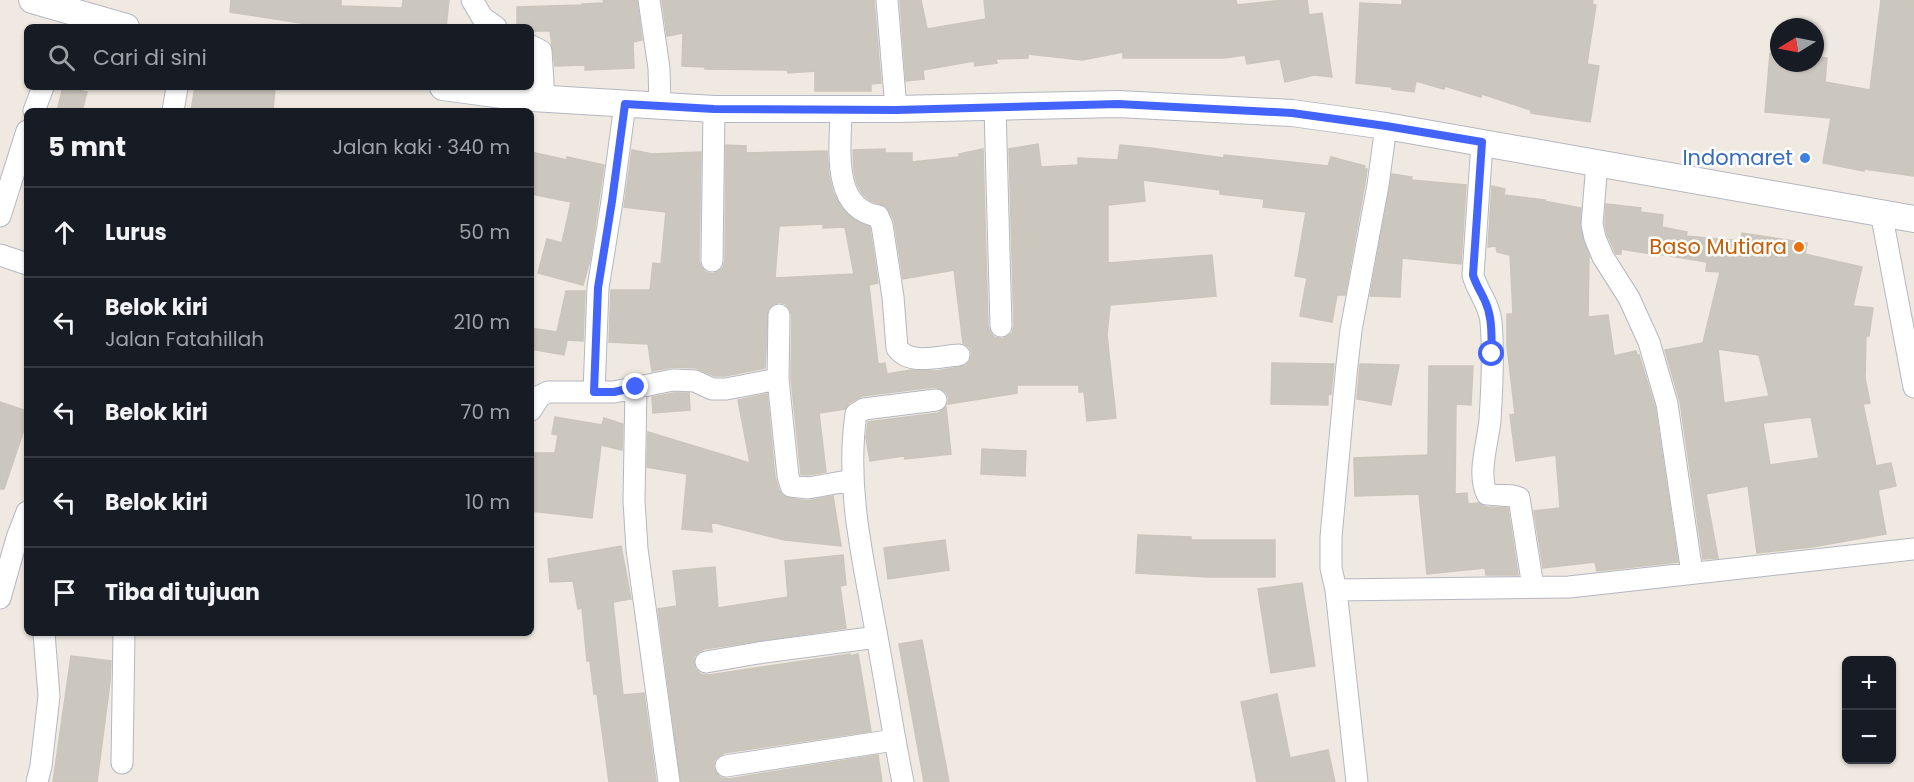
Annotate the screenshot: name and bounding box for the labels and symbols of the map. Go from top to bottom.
north arrow [1770,18,1824,72]
place label: Indomaret [1682,143,1793,172]
marker: Indomaret [1798,151,1812,165]
place label: Baso Mutiara [1649,232,1787,261]
marker: Baso Mutiara [1792,240,1806,254]
route start [1478,340,1504,366]
route end [622,373,648,399]

